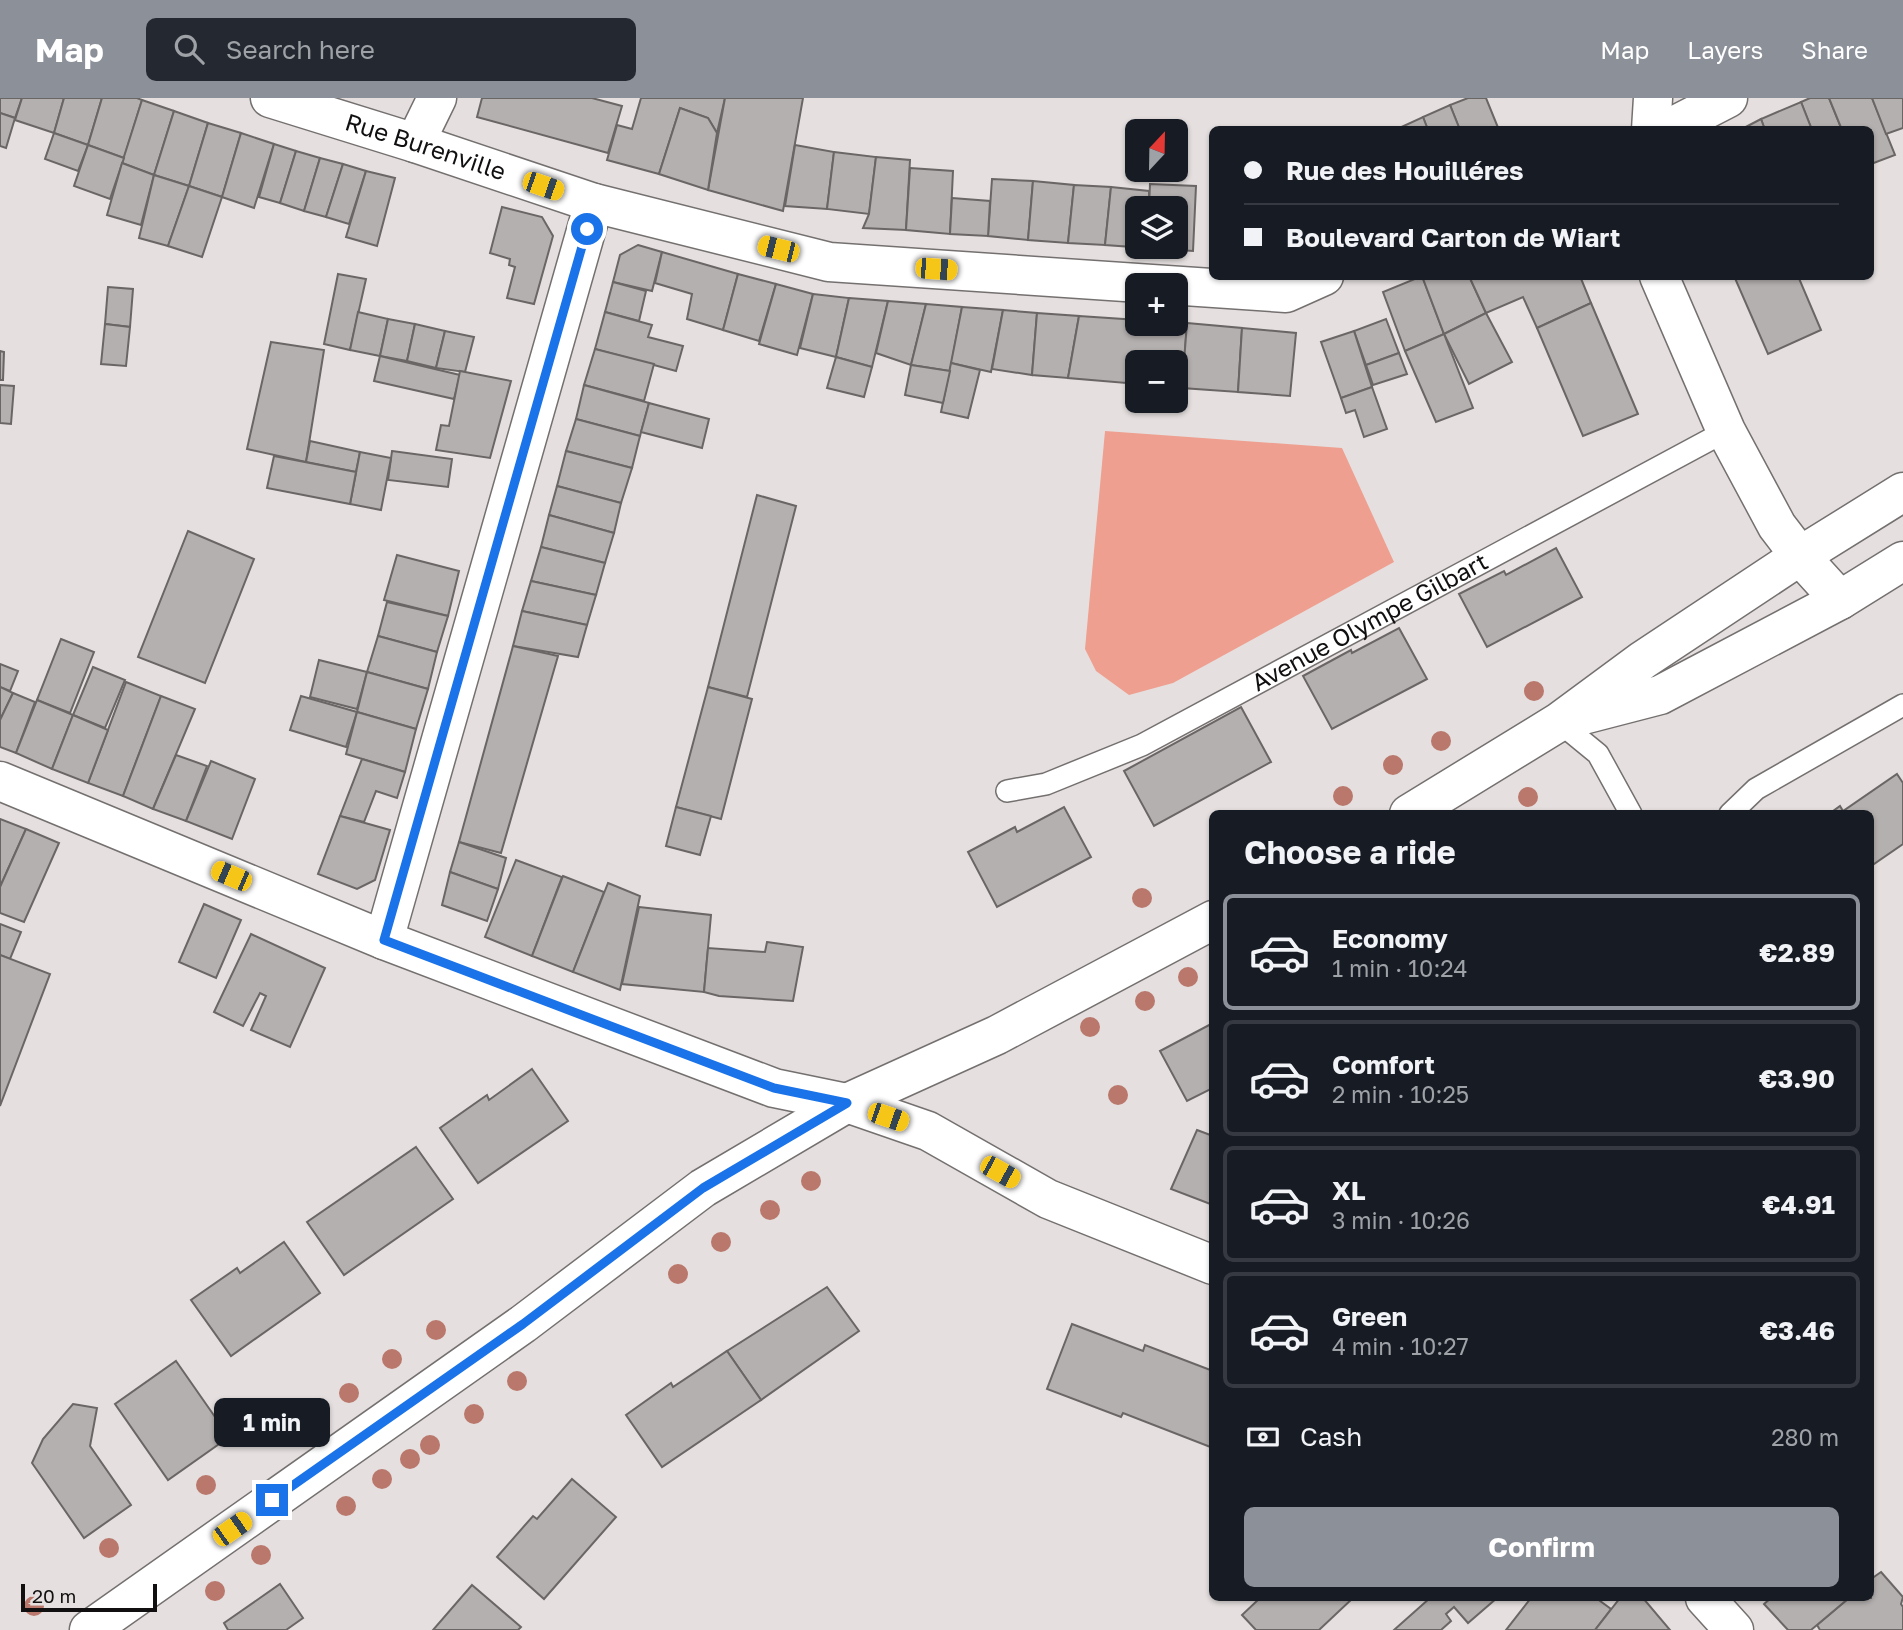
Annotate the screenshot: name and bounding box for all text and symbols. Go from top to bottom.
search box [146,18,636,81]
text: Map [35,30,104,69]
icon: search [170,30,208,68]
text: Search here [226,34,375,65]
text: Map [1600,35,1649,64]
text: Layers [1687,35,1763,64]
text: Share [1801,35,1868,64]
street label: Rue Burenville [342,106,510,185]
north arrow [1125,119,1188,182]
map controls [1125,119,1188,413]
text: Rue des Houilléres [1286,155,1524,186]
car [520,169,567,203]
button: layers [1125,196,1188,259]
route start [571,213,603,245]
text: Boulevard Carton de Wiart [1286,222,1620,253]
car [756,234,801,264]
car [915,257,958,281]
button: + [1125,273,1188,336]
button: − [1125,350,1188,413]
street label: Avenue Olympe Gilbart [1246,546,1492,696]
text: Choose a ride [1244,833,1456,871]
car [208,858,255,894]
icon: car [1248,921,1311,984]
text: Economy [1332,923,1448,954]
text: €2.89 [1759,937,1835,968]
text: 1 min · 10:24 [1332,954,1468,982]
icon: car [1248,1047,1311,1110]
text: Comfort [1332,1049,1435,1080]
text: €3.90 [1759,1063,1835,1094]
text: 2 min · 10:25 [1332,1080,1469,1108]
car [865,1100,912,1134]
car [977,1153,1024,1191]
icon: car [1248,1173,1311,1236]
text: XL [1332,1175,1366,1206]
text: €4.91 [1762,1189,1835,1220]
text: 3 min · 10:26 [1332,1206,1470,1234]
icon: car [1248,1299,1311,1362]
text: Green [1332,1301,1407,1332]
text: €3.46 [1760,1315,1835,1346]
text: 4 min · 10:27 [1332,1332,1469,1360]
callout: 1 min [214,1398,330,1448]
text: 1 min [243,1408,301,1436]
icon: cash [1244,1418,1282,1456]
text: Cash [1300,1421,1362,1452]
text: 280 m [1771,1423,1839,1451]
route end [256,1484,288,1516]
button: Confirm [1244,1507,1839,1587]
car [209,1508,256,1550]
scale bar [21,1581,158,1613]
text: 20 m [32,1584,76,1607]

